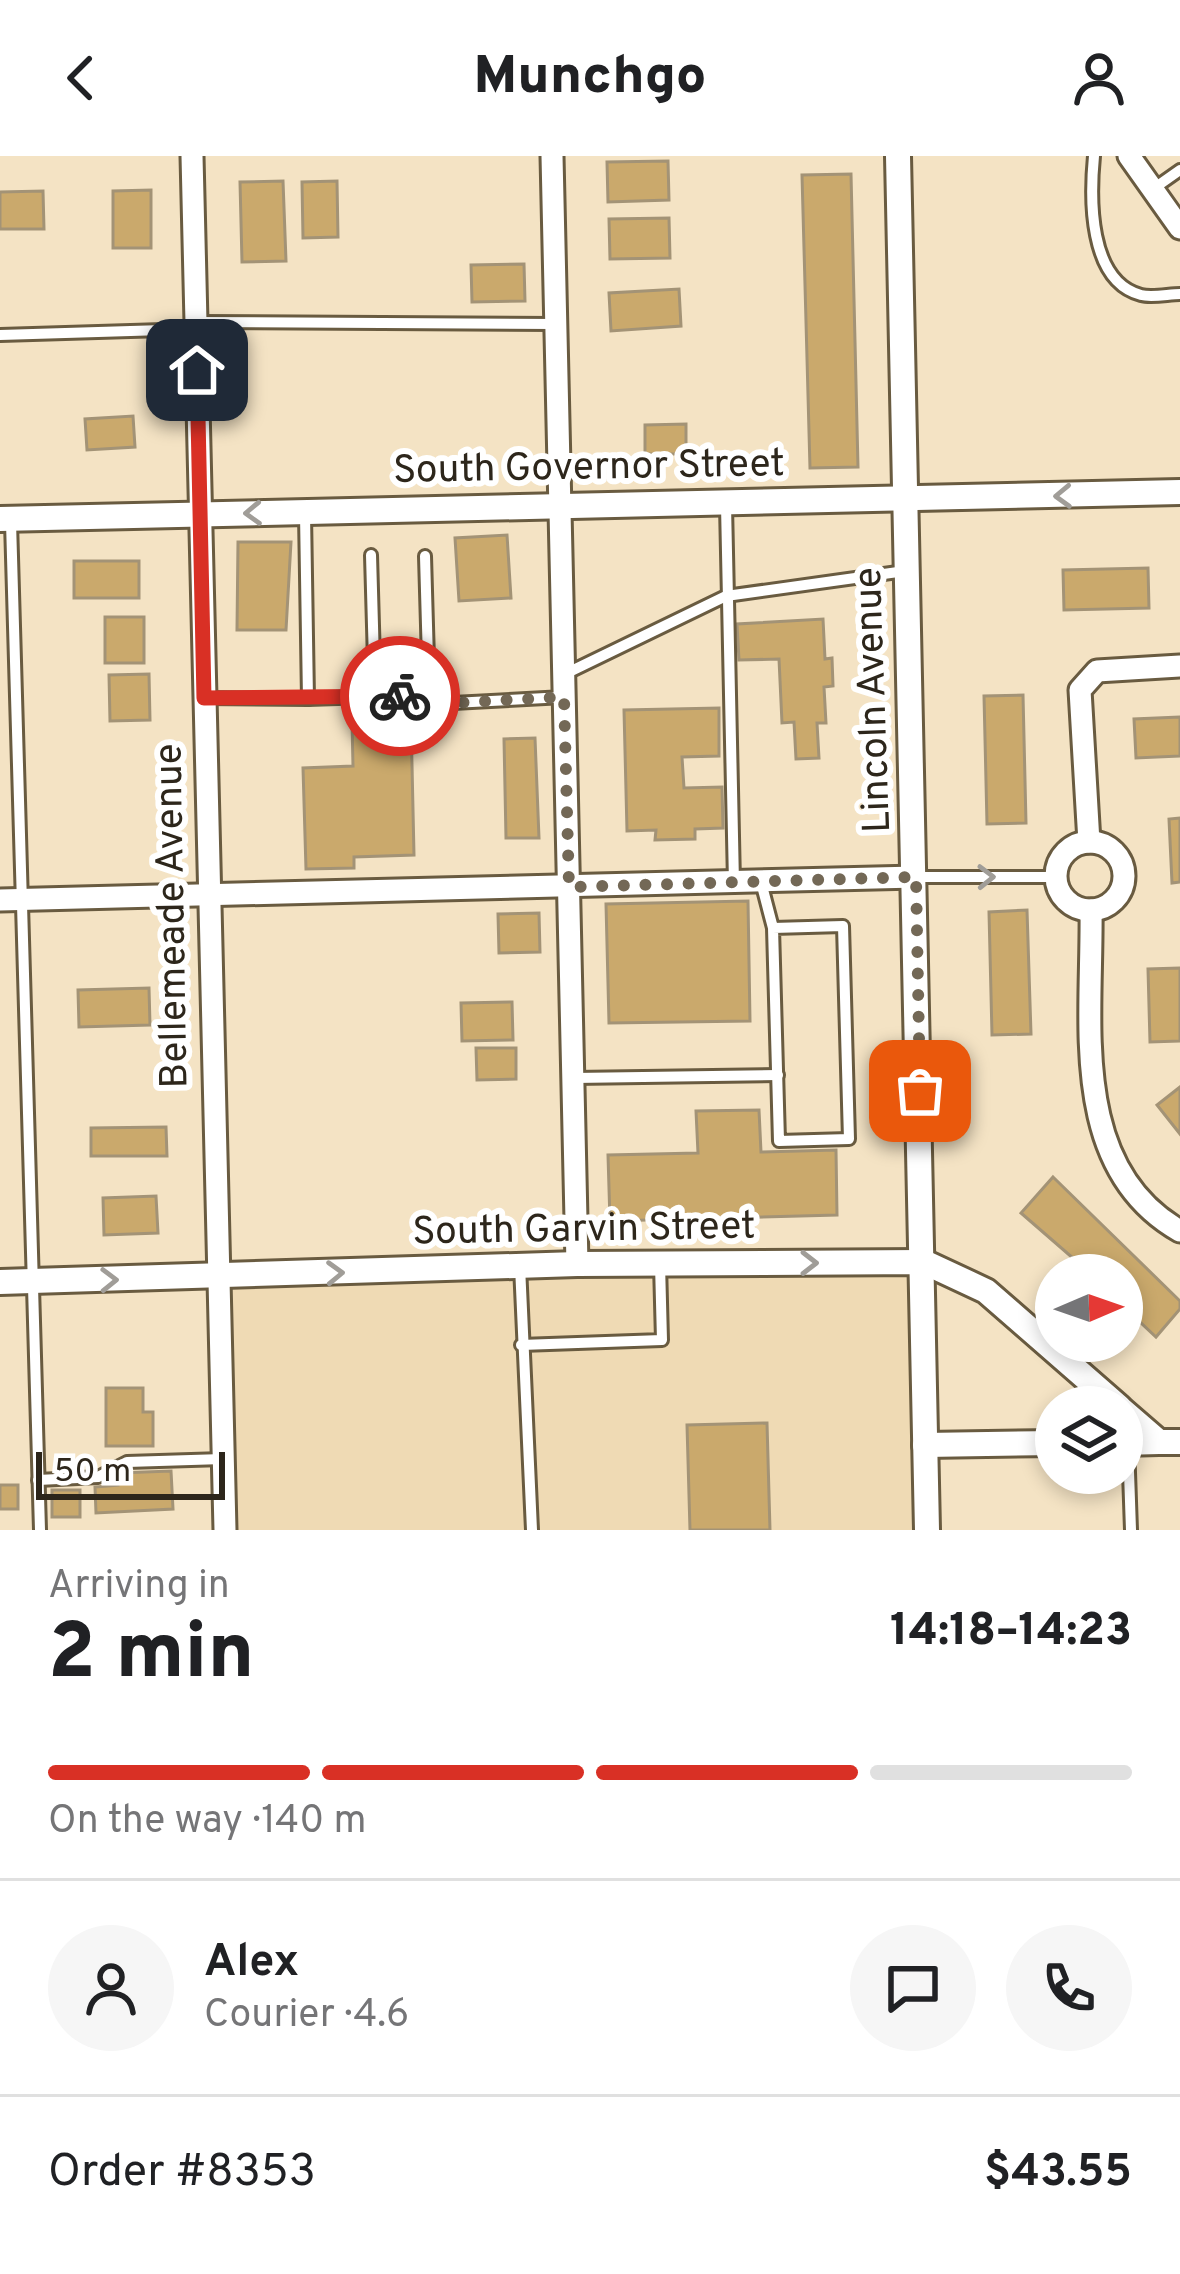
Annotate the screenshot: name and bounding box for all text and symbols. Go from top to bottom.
text: Munchgo [474,44,706,113]
icon: back [48,45,114,111]
icon: person [1066,45,1132,111]
pin [146,319,248,421]
icon: home [164,337,230,403]
street label: South Governor Street [393,441,785,497]
one-way arrow [1053,482,1072,508]
one-way arrow [243,499,262,525]
street label: Lincoln Avenue [846,566,904,834]
courier [340,636,460,756]
icon: bike [367,663,433,729]
street label: Bellemeade Avenue [146,743,202,1089]
one-way arrow [977,864,996,890]
pin [869,1040,971,1142]
icon: bag [887,1058,953,1124]
street label: South Garvin Street [412,1204,756,1258]
one-way arrow [801,1250,819,1276]
north arrow [1035,1254,1143,1362]
map controls [1035,1254,1143,1494]
one-way arrow [326,1260,345,1286]
one-way arrow [100,1267,119,1293]
button: layers [1035,1386,1143,1494]
scale bar [36,1446,225,1499]
text: 50 m [54,1452,131,1494]
text: Arriving in [48,1563,230,1612]
text: 14:18–14:23 [890,1604,1132,1661]
text: 2 min [48,1607,254,1706]
text: On the way · 140 m [48,1798,367,1847]
button: person [48,1925,174,2051]
button: chat [850,1925,976,2051]
button: phone [1006,1925,1132,2051]
text: Alex [204,1935,299,1992]
text: Courier · 4.6 [204,1992,409,2041]
text: Order #8353 [48,2145,316,2202]
text: $43.55 [984,2145,1132,2202]

